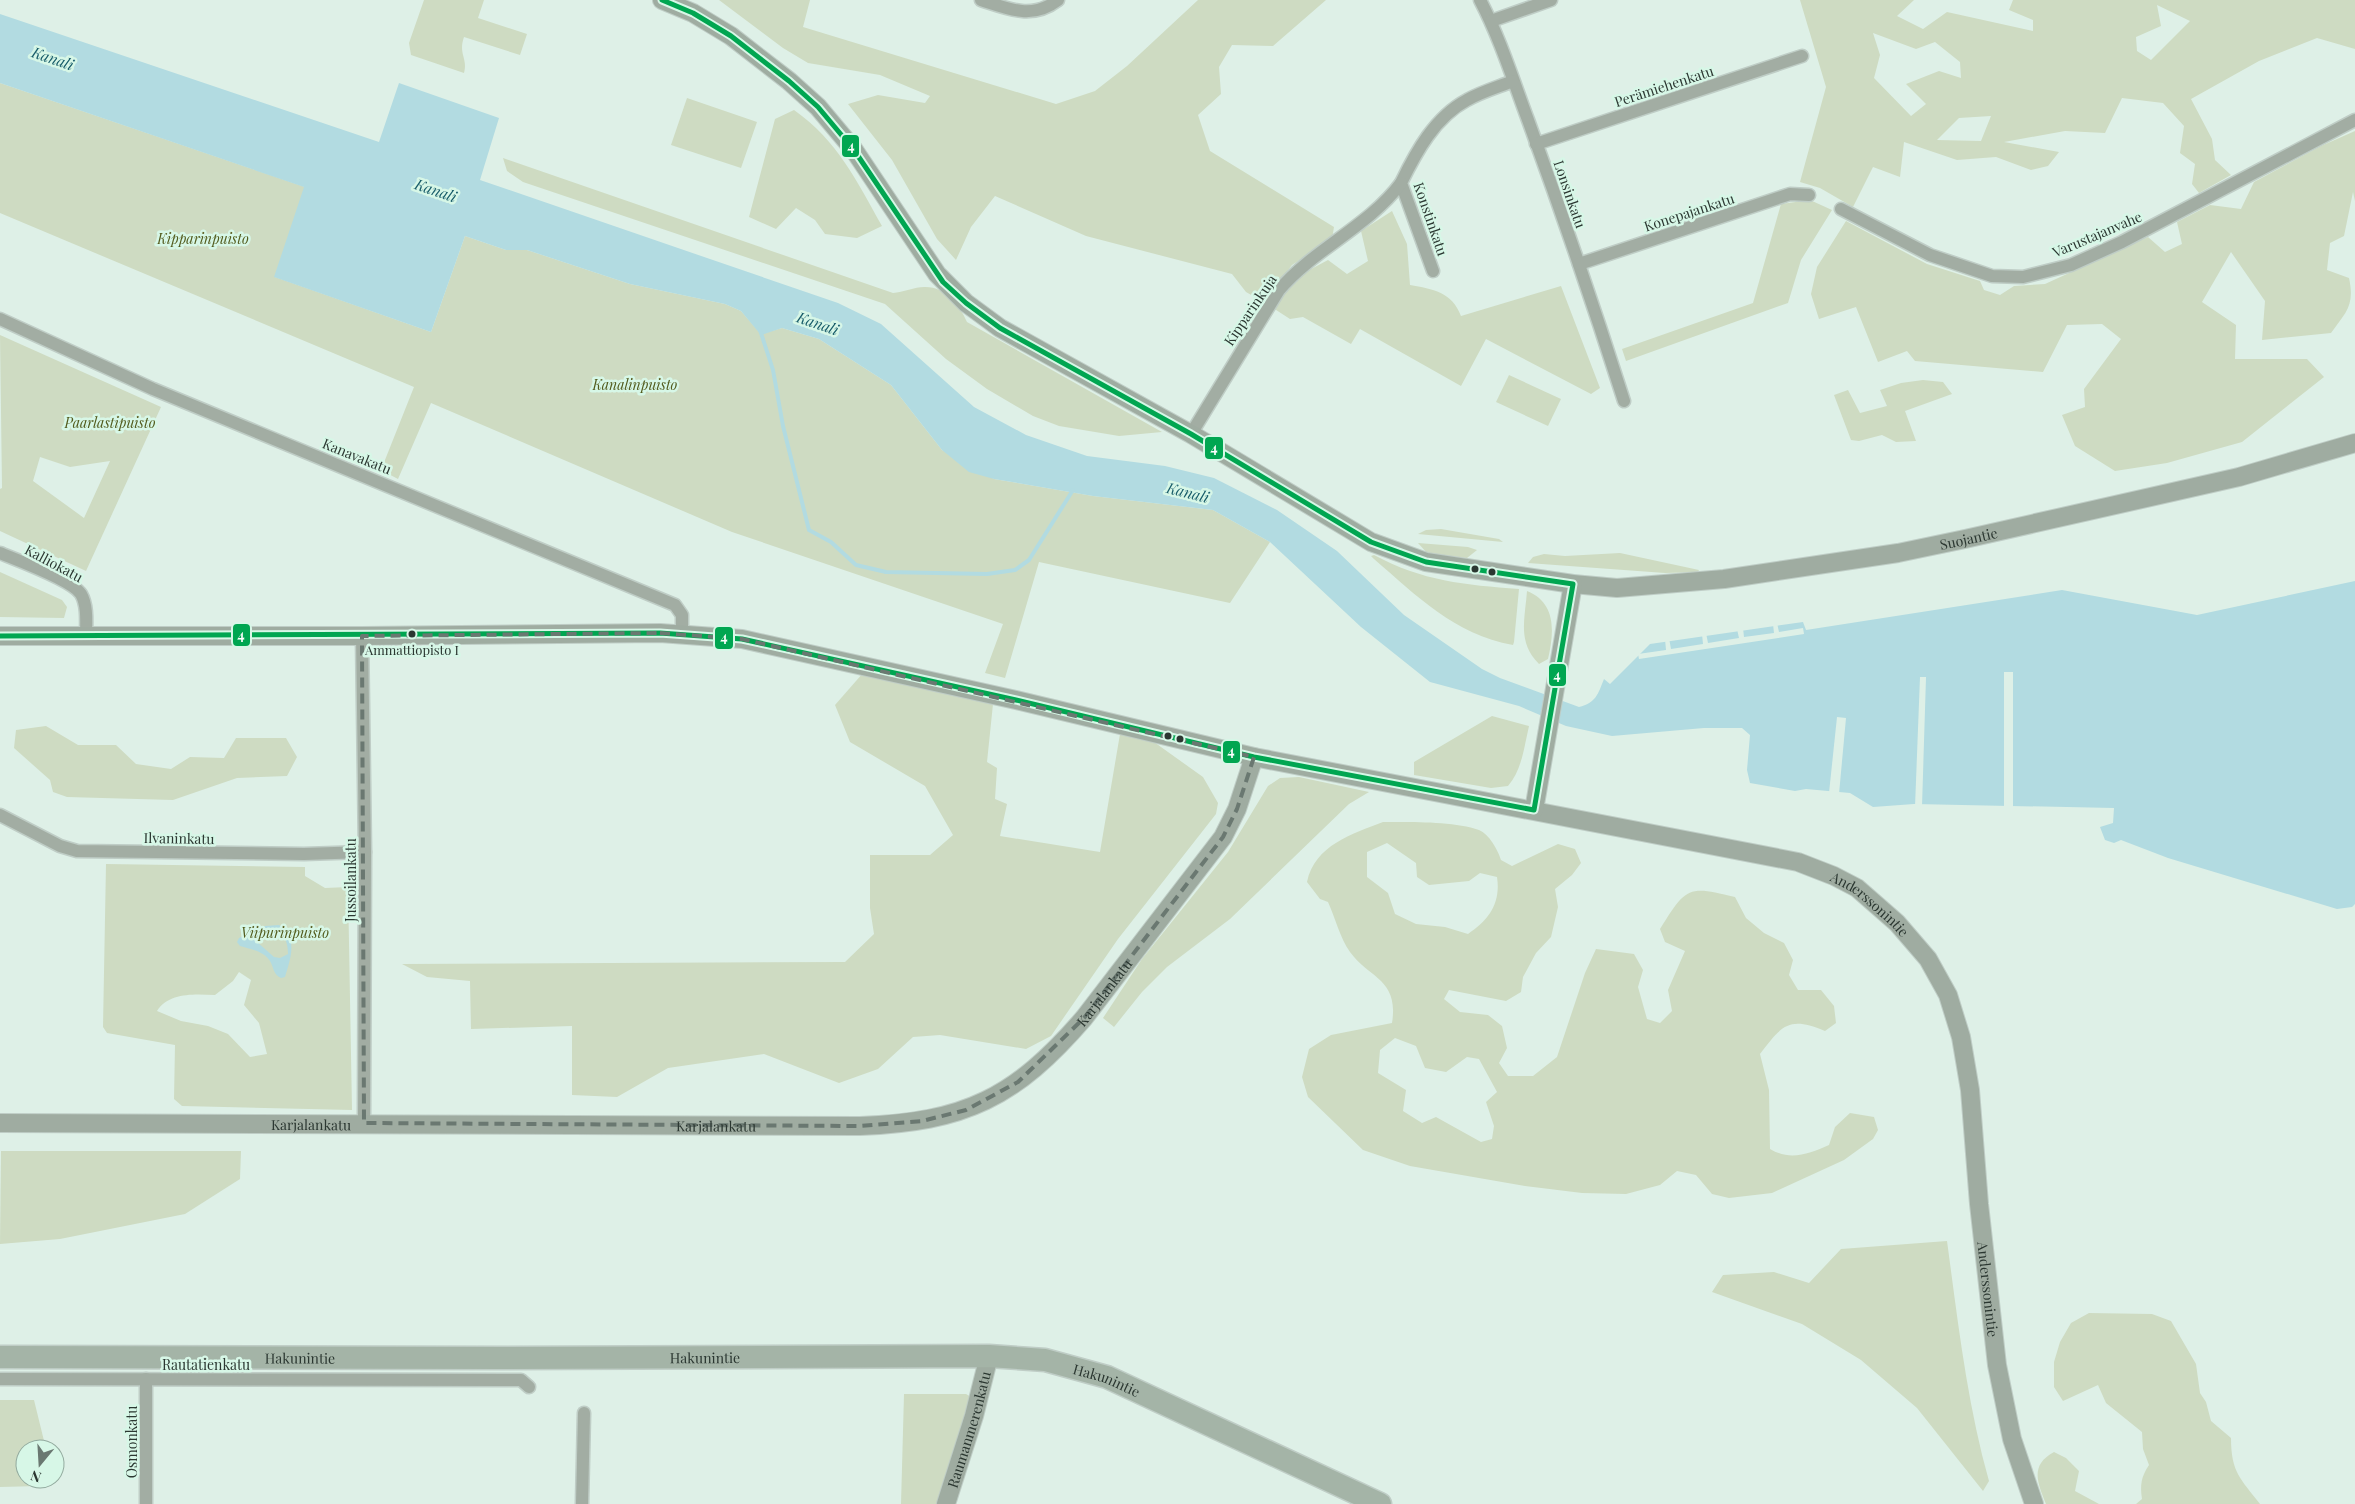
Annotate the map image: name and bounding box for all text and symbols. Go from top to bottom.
water label: Kanali [29,41,77,75]
street label: Perämiehenkatu [1612,61,1716,111]
line badge: 4 [841,134,860,158]
text: 4 [847,136,855,155]
street label: Lonsinkatu [1550,158,1590,230]
water label: Kanali [412,173,460,207]
street label: Konstinkatu [1410,180,1452,258]
street label: Konepajankatu [1641,188,1737,236]
street label: Varustajanvahe [2048,207,2145,262]
park label: Kipparinpuisto [156,229,249,248]
street label: Kipparinkuja [1219,271,1281,349]
water label: Kanali [794,306,842,340]
park label: Kanalinpuisto [592,375,678,394]
park label: Paarlastipuisto [64,413,156,432]
street label: Kanavakatu [320,434,394,478]
line badge: 4 [1204,436,1224,460]
text: 4 [1210,438,1218,457]
water label: Kanali [1164,477,1212,507]
street label: Suojantie [1938,522,1999,554]
street label: Kalliokatu [22,540,86,586]
unlabelled marker [1470,564,1480,574]
unlabelled marker [1487,567,1497,577]
line badge: 4 [232,623,251,647]
text: 4 [237,625,245,644]
line badge: 4 [714,626,734,650]
text: 4 [720,627,728,646]
marker: Ammattiopisto I [407,629,417,639]
place label: Ammattiopisto I [364,641,459,658]
line badge: 4 [1548,663,1567,687]
text: 4 [1553,665,1561,684]
unlabelled marker [1163,731,1173,741]
unlabelled marker [1175,734,1185,744]
line badge: 4 [1222,740,1241,764]
text: 4 [1227,741,1235,760]
street label: Ilvaninkatu [143,828,215,848]
street label: Jussoilankatu [341,838,360,923]
street label: Anderssonintie [1827,866,1914,940]
park label: Viipurinpuisto [241,923,329,942]
street label: Karjalankatu [1072,955,1136,1030]
street label: Karjalankatu [271,1114,351,1134]
street label: Karjalankatu [676,1116,756,1135]
street label: Anderssonintie [1974,1240,2003,1338]
street label: Hakunintie [265,1348,335,1367]
street label: Hakunintie [670,1348,740,1367]
street label: Rautatienkatu [162,1355,250,1374]
street label: Hakunintie [1071,1359,1143,1401]
street label: Raumanmerenkatu [942,1369,994,1490]
street label: Osmonkatu [122,1406,141,1478]
north arrow [15,1439,65,1489]
text: N [28,1466,44,1487]

